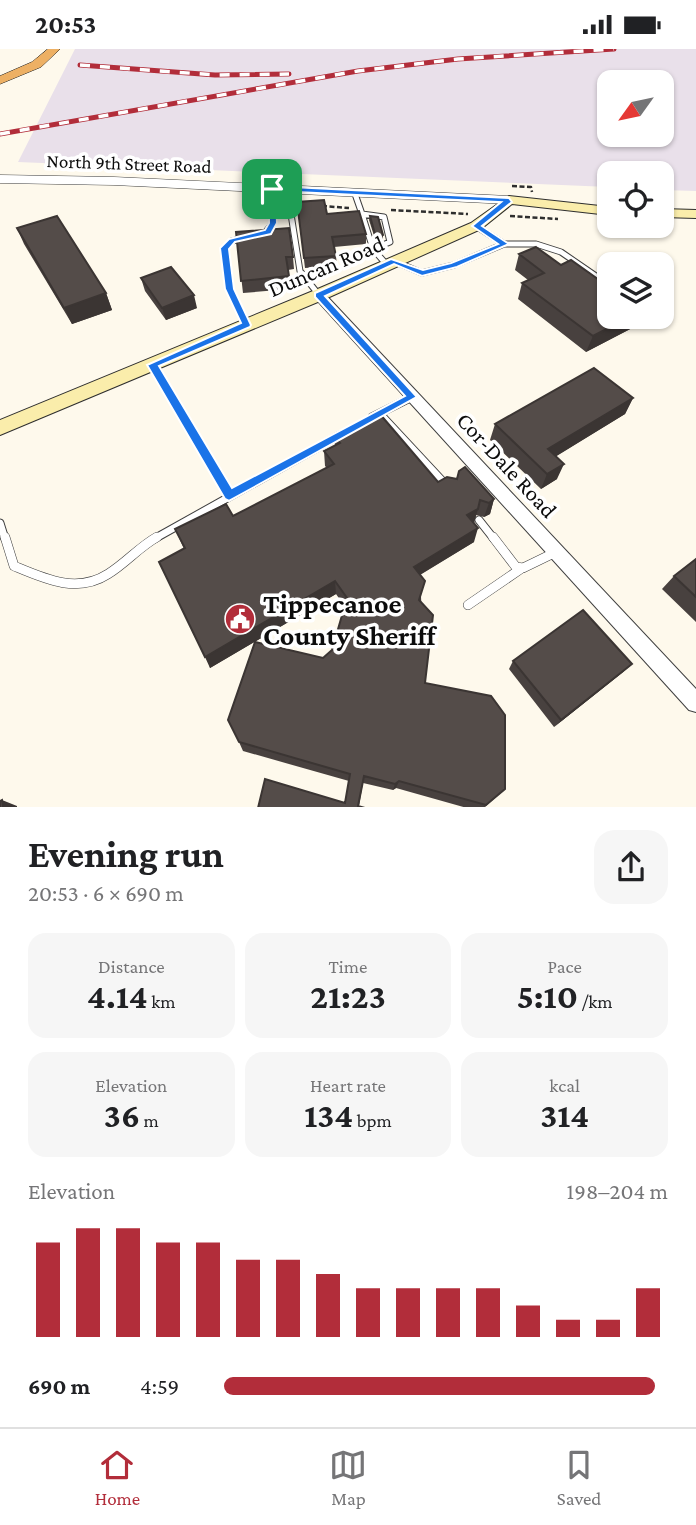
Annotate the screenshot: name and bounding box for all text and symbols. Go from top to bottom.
text: 20:53 [35,10,96,39]
north arrow [597,70,674,147]
map controls [597,70,674,329]
street label: North 9th Street Road [46,150,212,177]
pin [242,159,302,219]
button: locate [597,161,674,238]
icon: arrive [253,170,291,208]
street label: Duncan Road [264,230,388,302]
button: layers [597,252,674,329]
street label: Cor-Dale Road [452,407,562,523]
place label: Tippecanoe County Sheriff [263,588,438,651]
public building icon: Tippecanoe County Sheriff [223,602,257,636]
button: share [594,830,668,904]
text: Evening run [28,833,224,875]
text: 20:53 · 6 × 690 m [28,880,184,906]
text: Distance [98,956,165,977]
text: Time [329,956,367,977]
text: Pace [548,956,582,977]
text: 4.14 [87,977,148,1016]
text: 21:23 [310,977,386,1016]
text: 5:10 [517,977,578,1016]
text: km [148,991,176,1012]
text: /km [578,991,613,1012]
text: Elevation [95,1075,167,1096]
text: Heart rate [310,1075,386,1096]
text: kcal [549,1075,580,1096]
text: 36 [104,1096,140,1135]
text: 134 [304,1096,353,1135]
text: 314 [540,1096,589,1135]
text: m [140,1110,159,1131]
text: bpm [353,1110,392,1131]
text: Elevation [28,1178,115,1204]
text: 198–204 m [567,1178,668,1204]
text: 690 m [28,1373,90,1399]
text: 4:59 [140,1373,179,1399]
tab: Home [95,1446,140,1509]
tab: Map [329,1446,367,1509]
tab: Saved [557,1446,601,1509]

